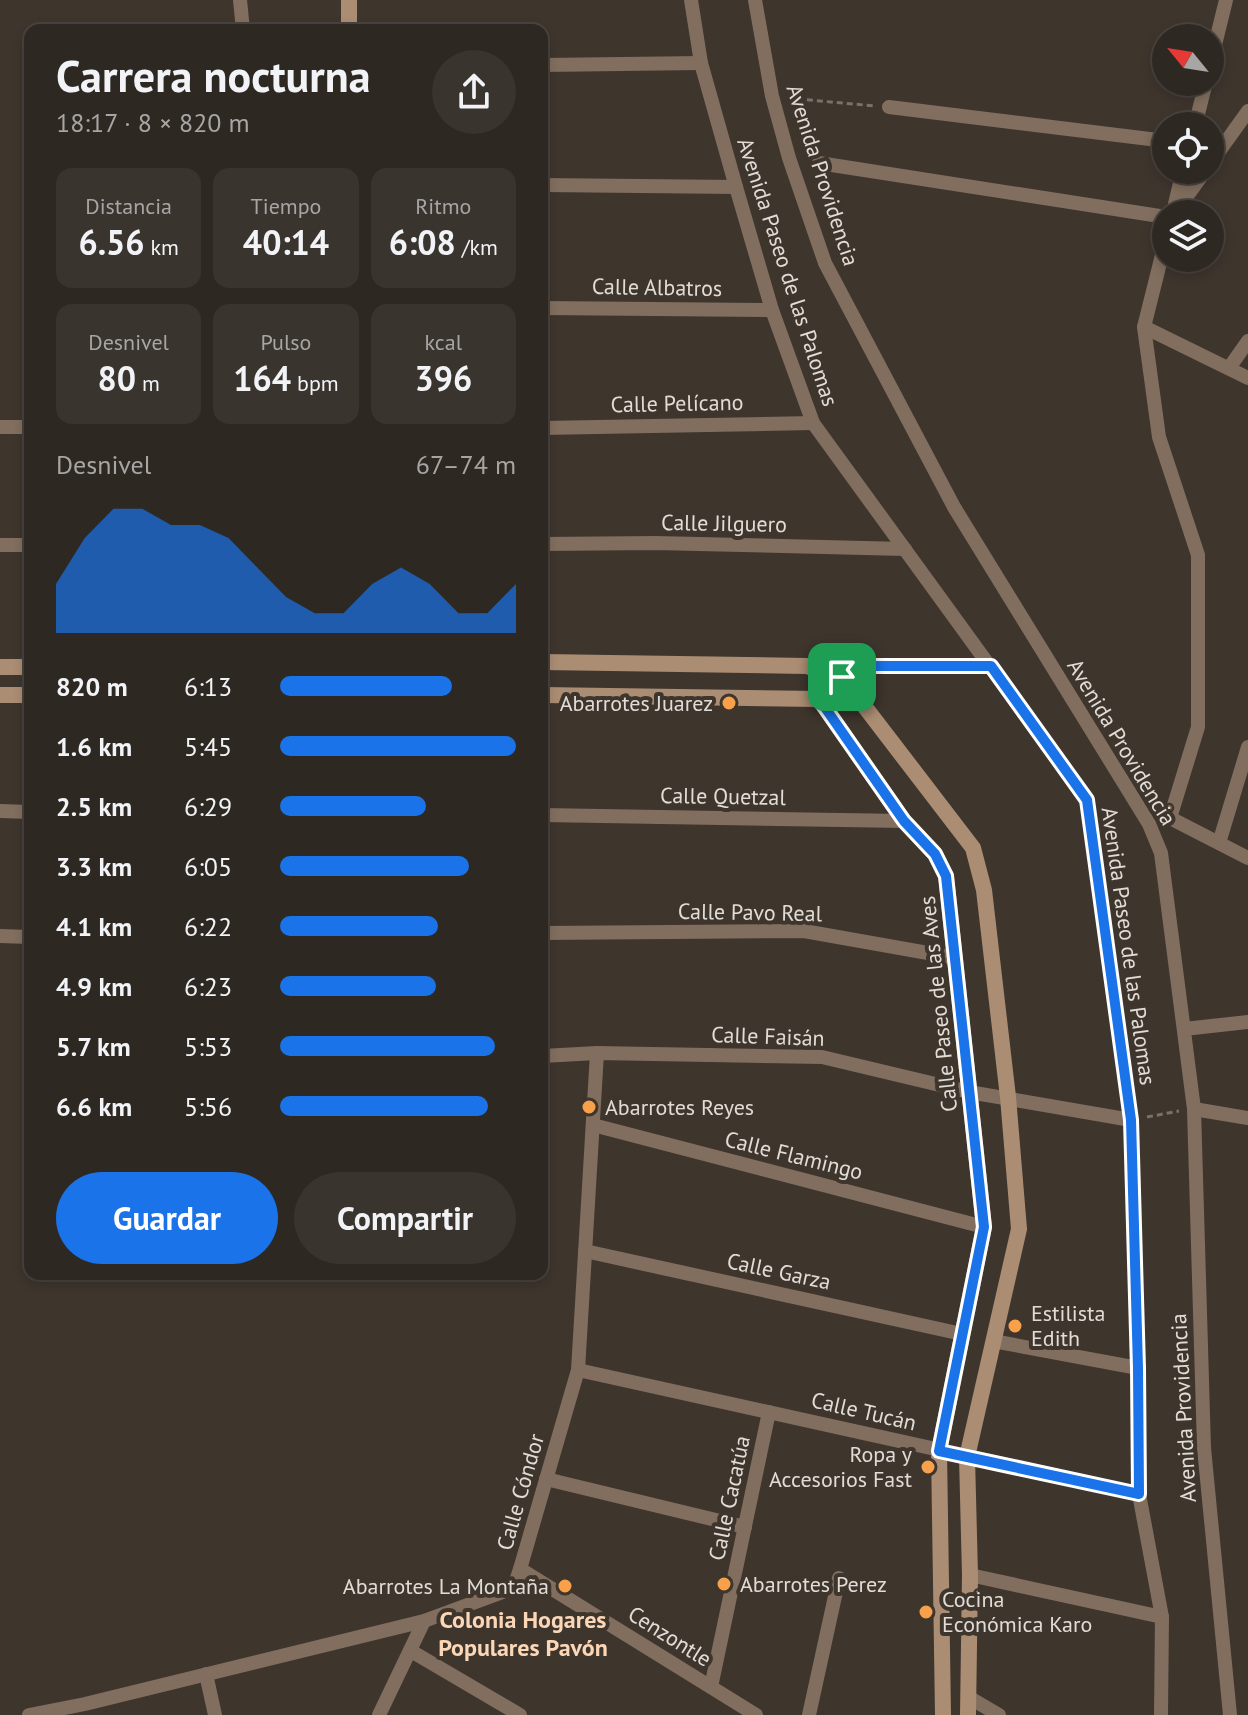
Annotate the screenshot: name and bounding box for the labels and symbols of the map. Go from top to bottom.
north arrow [1152,24,1224,96]
street label: Avenida Providencia [780,81,866,269]
street label: Avenida Paseo de las Palomas [731,134,845,410]
street label: Calle Albatros [592,272,722,302]
street label: Calle Pelícano [610,388,744,418]
street label: Calle Jilguero [661,508,787,538]
pin [808,643,876,711]
street label: Avenida Providencia [1061,654,1183,830]
place label: Abarrotes Juarez [560,689,713,717]
marker: Abarrotes Juarez [720,694,738,712]
street label: Calle Quetzal [660,781,787,811]
street label: Avenida Paseo de las Palomas [1096,805,1162,1087]
street label: Calle Paseo de las Aves [913,895,963,1113]
street label: Calle Pavo Real [678,897,823,927]
street label: Calle Faisán [711,1020,825,1052]
place label: Abarrotes Reyes [605,1093,754,1121]
marker: Abarrotes Reyes [580,1098,598,1116]
street label: Calle Flamingo [722,1124,866,1186]
street label: Calle Garza [724,1246,834,1296]
place label: Estilista Edith [1031,1299,1105,1352]
street label: Avenida Providencia [1164,1313,1202,1503]
marker: Estilista Edith [1006,1317,1024,1335]
street label: Calle Tucán [809,1385,919,1437]
street label: Calle Cóndor [490,1430,550,1553]
street label: Calle Cacatúa [702,1433,756,1563]
place label: Ropa y Accesorios Fast [769,1440,913,1493]
marker: Ropa y Accesorios Fast [919,1458,937,1476]
place label: Abarrotes Perez [740,1570,887,1598]
place label: Abarrotes La Montaña [343,1572,549,1600]
marker: Abarrotes Perez [715,1575,733,1593]
marker: Abarrotes La Montaña [556,1577,574,1595]
place label: Cocina Económica Karo [942,1585,1092,1638]
street label: Cenzontle [623,1599,717,1673]
marker: Cocina Económica Karo [917,1603,935,1621]
district label: Colonia Hogares Populares Pavón [438,1604,608,1663]

